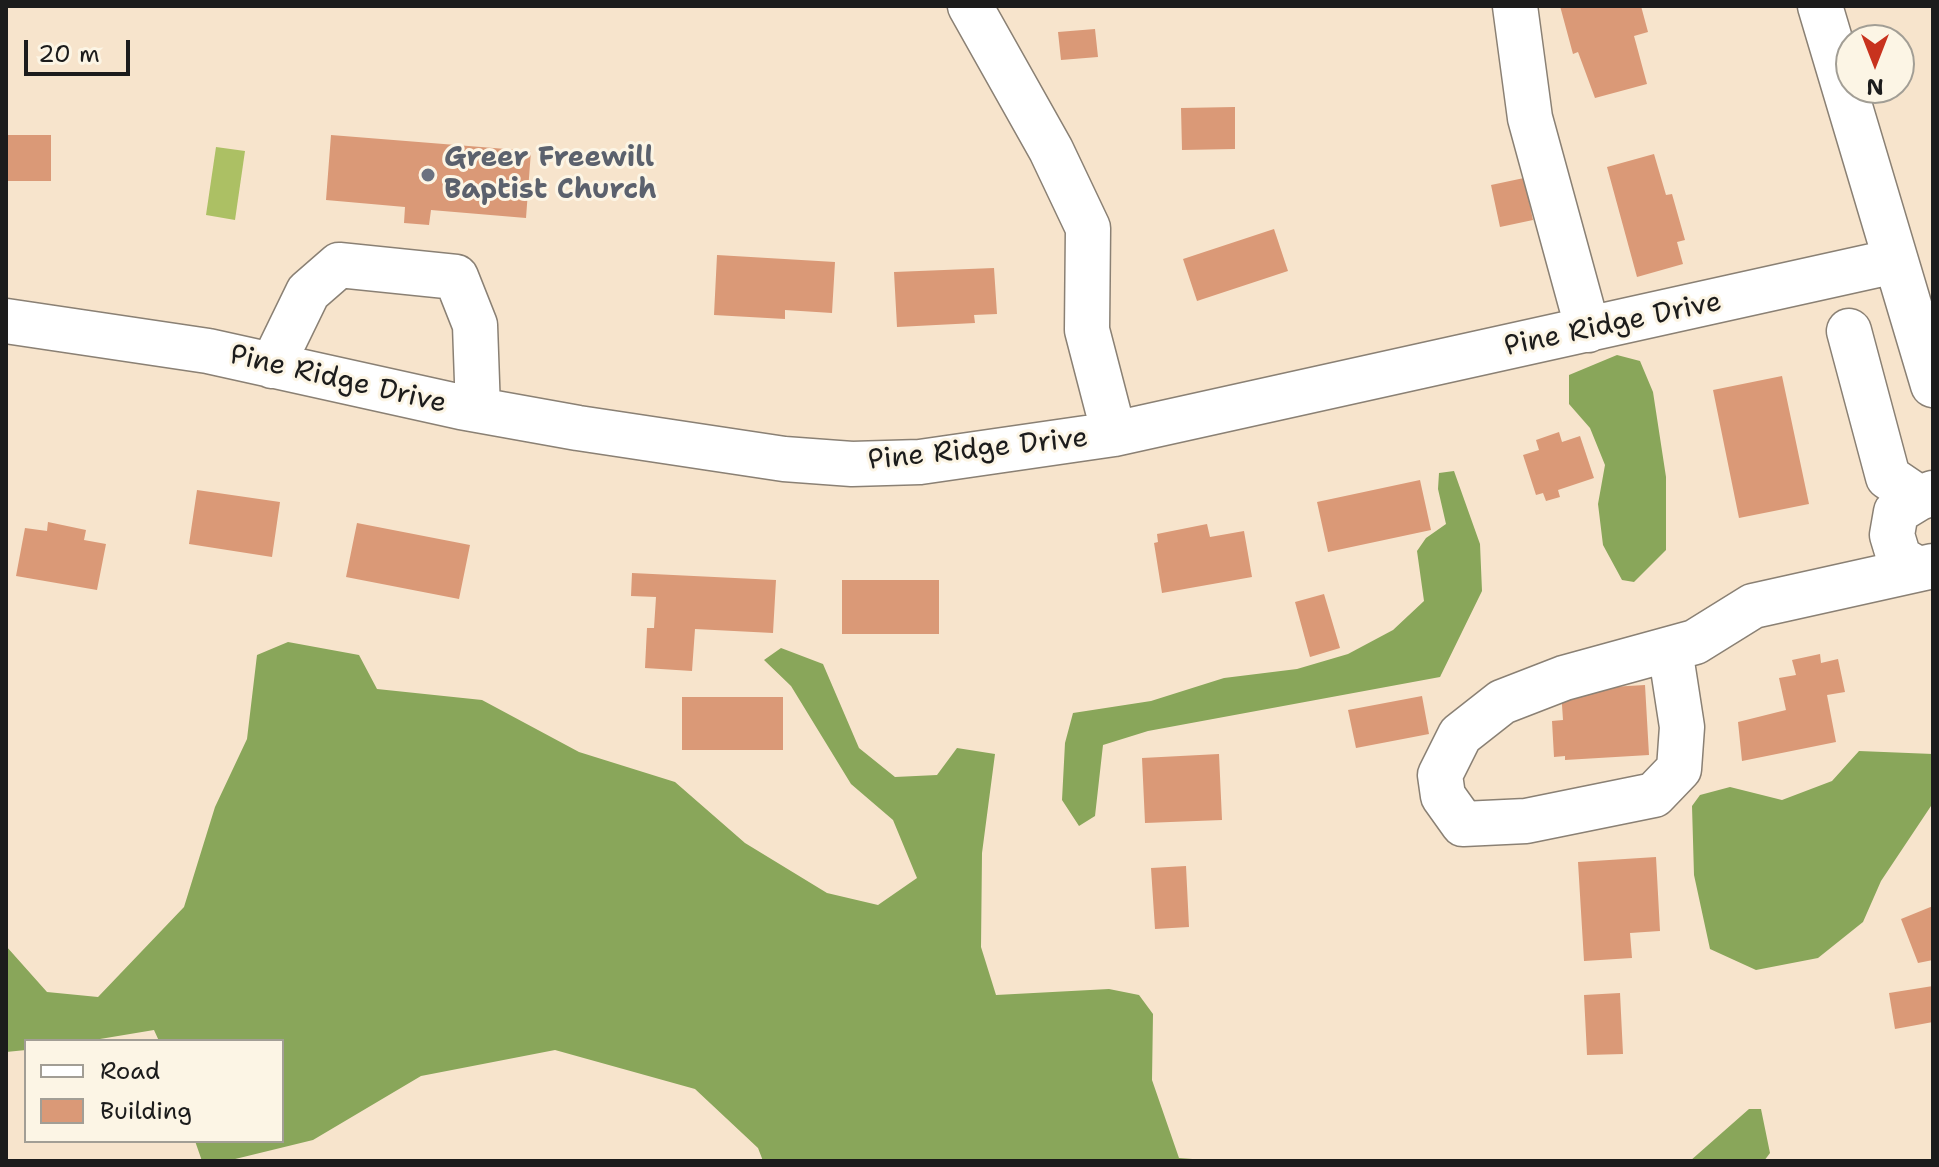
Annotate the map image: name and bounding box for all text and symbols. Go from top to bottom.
scale bar [28,24,134,74]
north arrow [1835,24,1915,104]
text: 20 m [38,38,100,70]
text: N [1866,72,1884,101]
place label: Greer Freewill Baptist Church [444,142,657,208]
marker: Greer Freewill Baptist Church [419,166,437,184]
street label: Pine Ridge Drive [1501,286,1725,364]
street label: Pine Ridge Drive [226,339,450,421]
street label: Pine Ridge Drive [866,422,1090,478]
legend [24,1039,284,1143]
text: Road [100,1055,160,1087]
text: Building [100,1095,192,1127]

